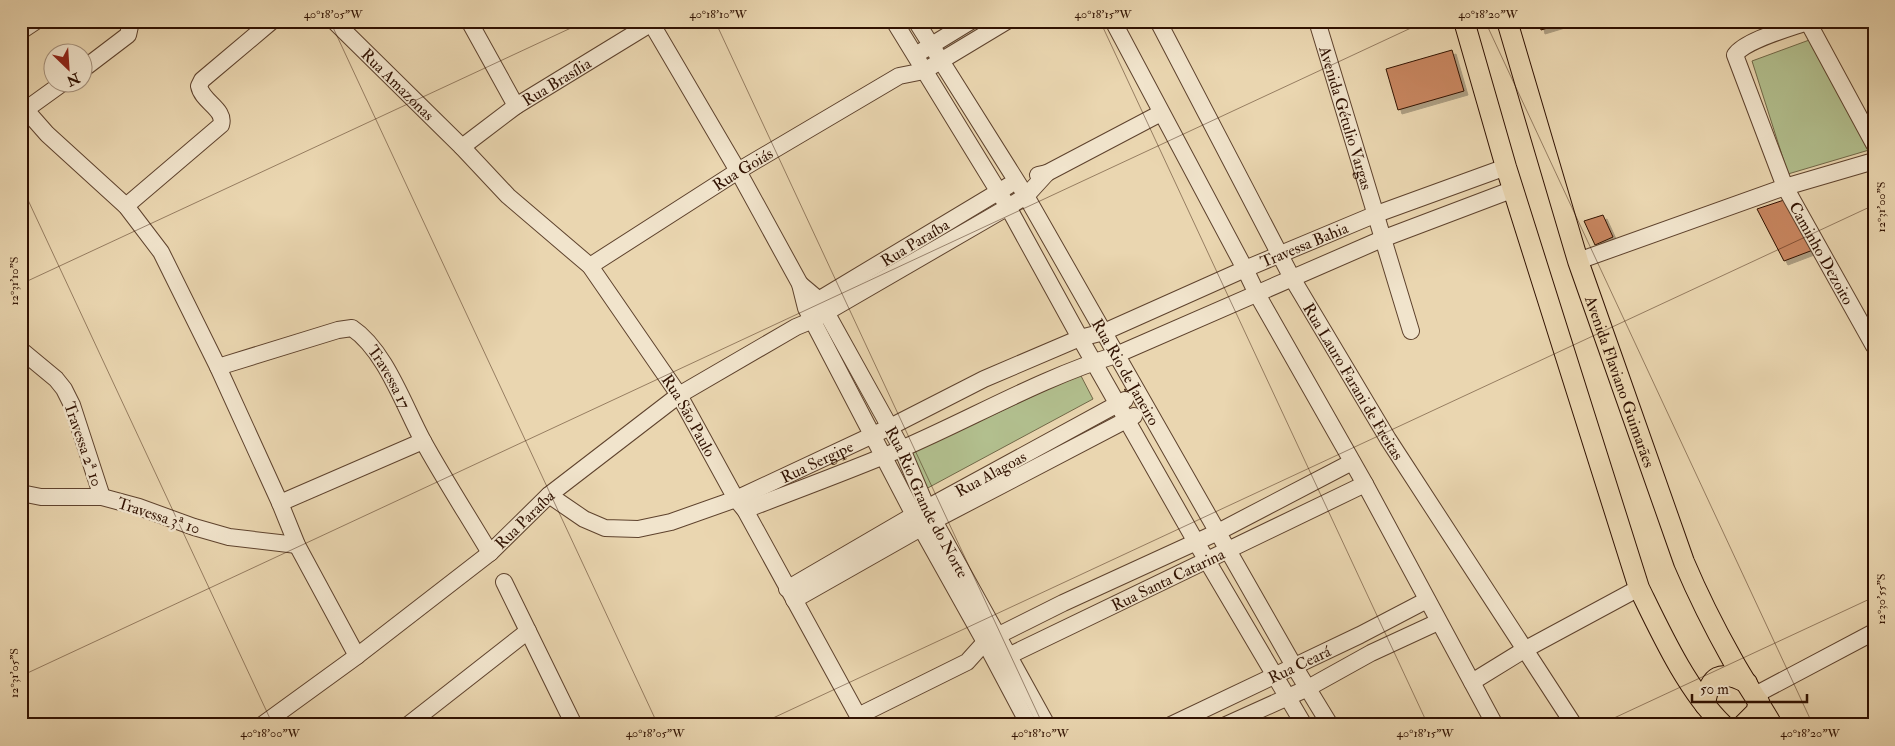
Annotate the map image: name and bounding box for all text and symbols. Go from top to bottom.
text: 40°18'05"W [304,7,363,22]
text: 40°18'10"W [689,7,748,22]
text: 40°18'15"W [1075,7,1132,22]
text: 40°18'20"W [1458,7,1519,22]
north arrow [42,42,92,92]
street label: Avenida Gétulio Vargas [1314,43,1377,192]
street label: Rua Amazonas [357,45,438,125]
street label: Rua Brasília [519,53,595,111]
text: N [64,69,83,90]
street label: Rua Goiás [709,144,777,196]
text: 12°31'00"S [1874,182,1889,232]
street label: Caminho Dezoito [1784,199,1858,309]
street label: Rua Paraíba [877,215,953,271]
street label: Travessa Bahia [1258,218,1352,272]
text: 12°31'10"S [7,257,22,305]
street label: Avenida Flaviano Guimarães [1580,292,1659,470]
street label: Rua Lauro Farani de Freitas [1298,300,1408,464]
street label: Rua Rio de Janeiro [1087,315,1164,429]
street label: Travessa 17 [363,341,415,413]
street label: Rua São Paulo [657,371,720,461]
street label: Travessa 2ª 10 [59,399,107,489]
street label: Rua Rio Grande do Norte [880,423,973,582]
street label: Rua Sergipe [778,437,857,488]
street label: Rua Alagoas [952,447,1030,502]
street label: Rua Paraíba [491,485,559,554]
street label: Travessa 3ª 10 [115,493,203,539]
street label: Rua Santa Catarina [1108,544,1228,616]
text: 12°30'55"S [1874,574,1889,624]
street label: Rua Ceará [1265,641,1335,688]
text: 12°31'05"S [7,648,22,698]
scale bar [1692,671,1808,703]
text: 50 m [1700,680,1729,699]
text: 40°18'00"W [240,726,301,741]
text: 40°18'05"W [626,726,685,741]
text: 40°18'10"W [1011,726,1070,741]
text: 40°18'15"W [1397,726,1454,741]
text: 40°18'20"W [1780,726,1841,741]

